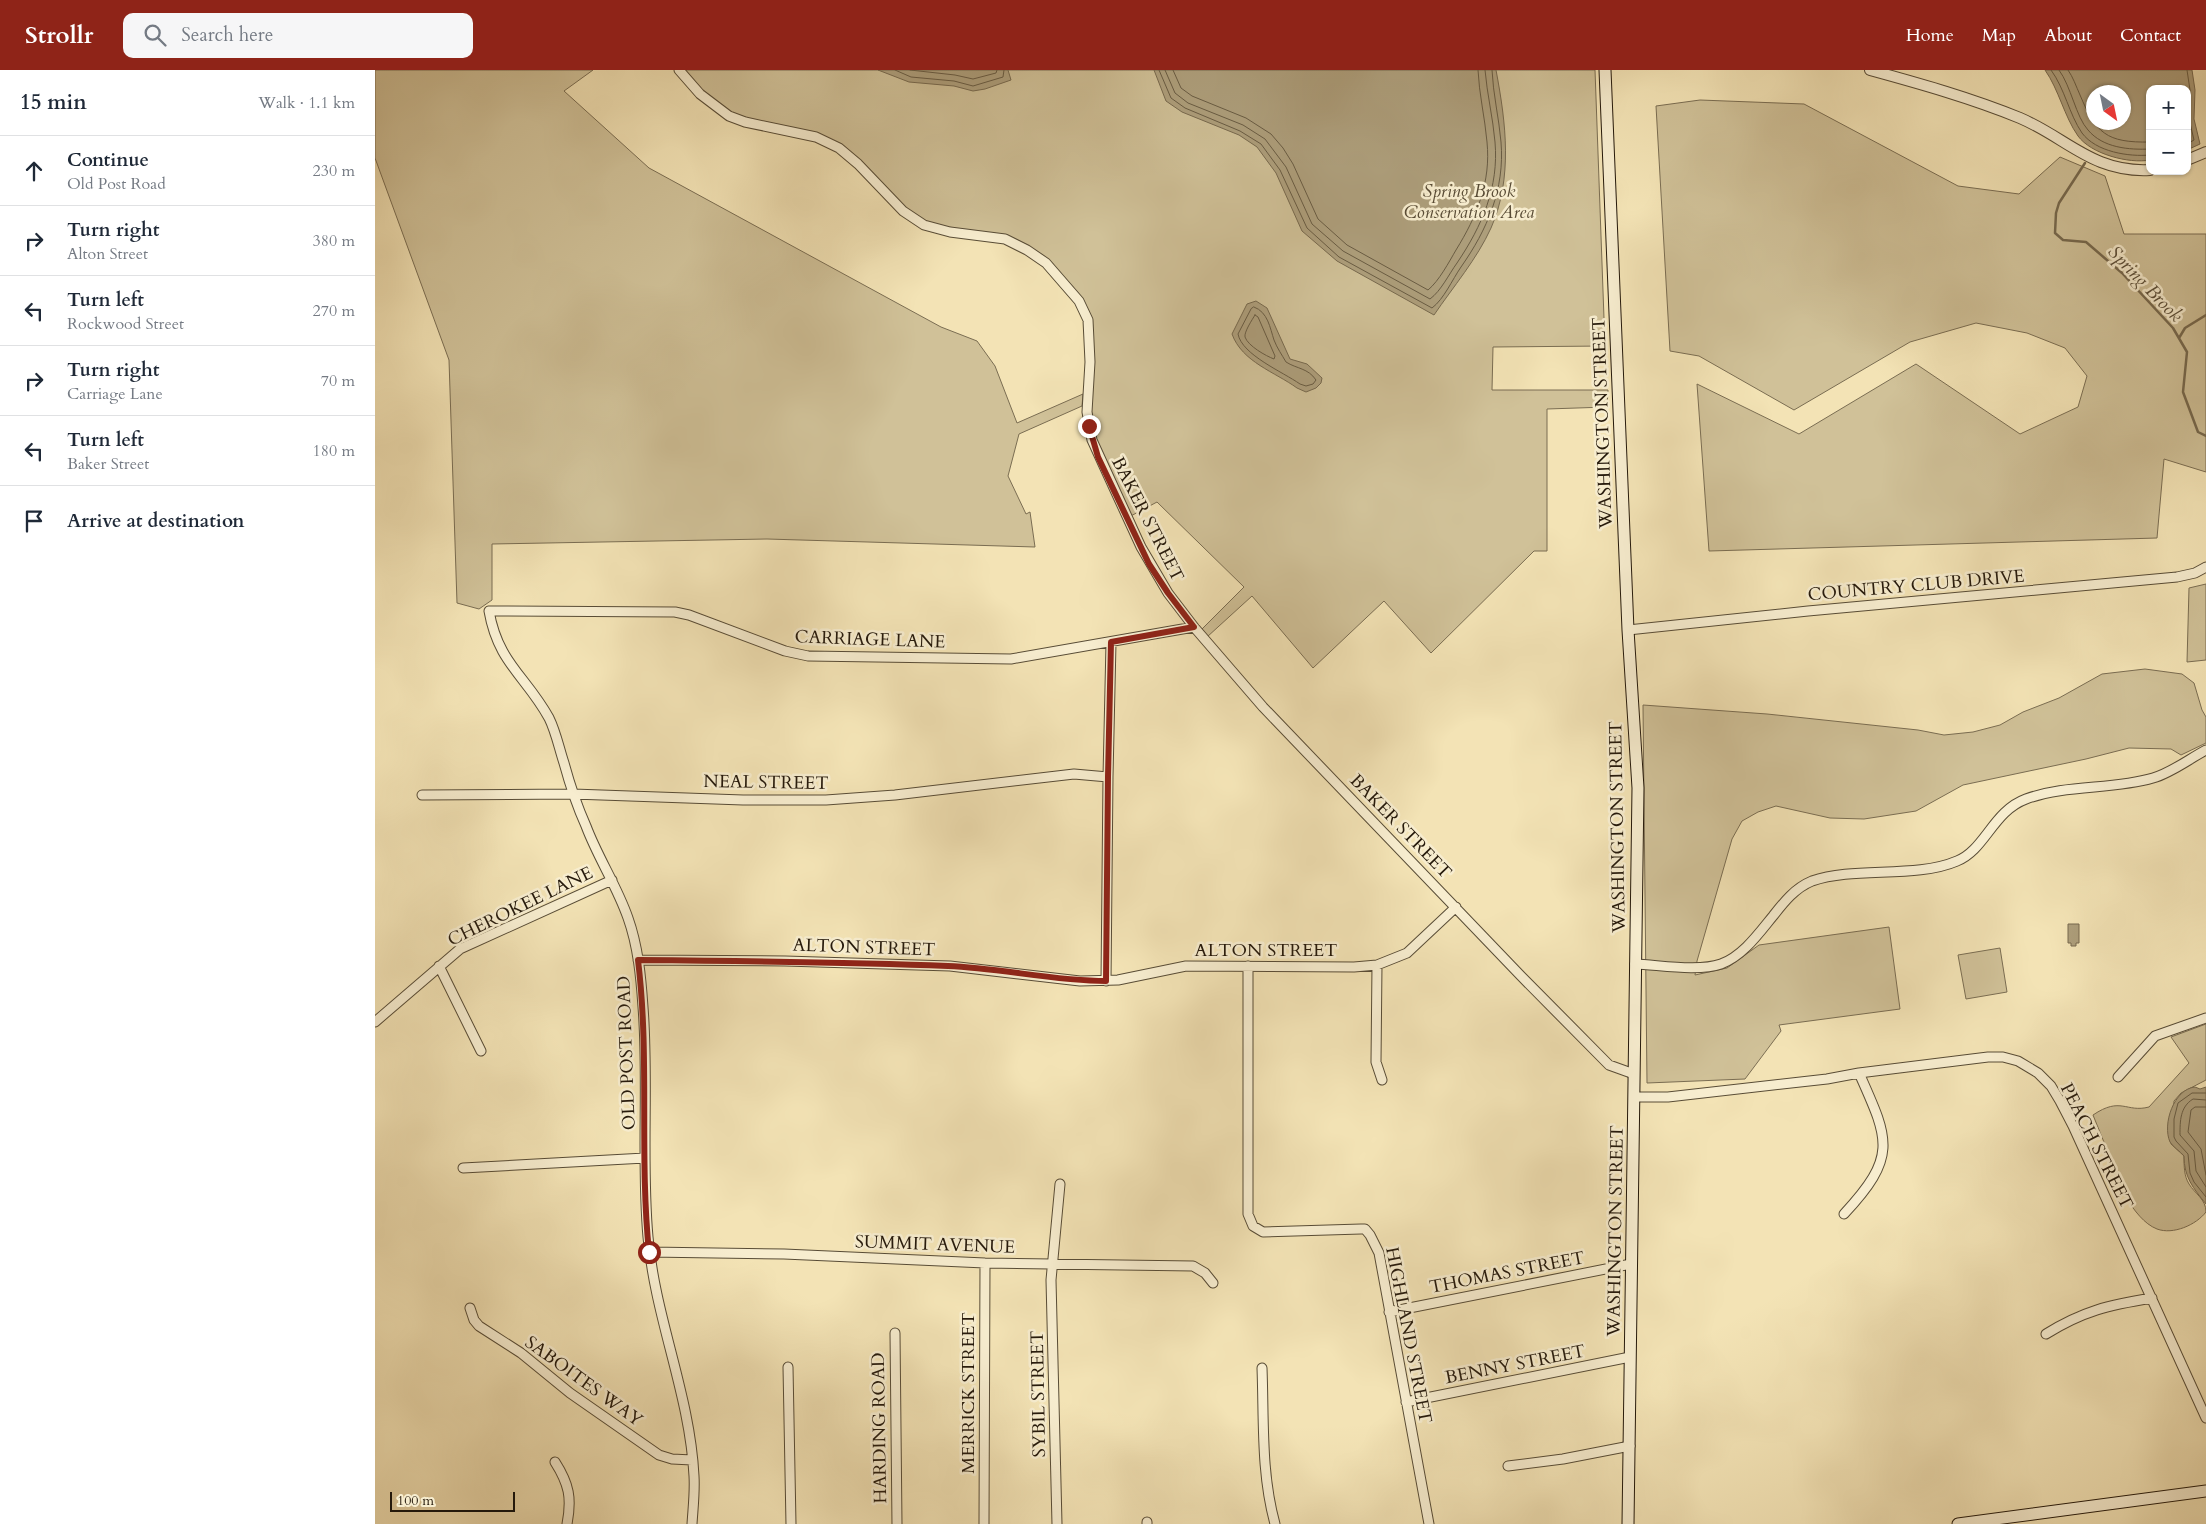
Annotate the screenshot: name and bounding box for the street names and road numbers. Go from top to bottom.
street label: WASHINGTON STREET [1586,317,1619,530]
street label: BAKER STREET [1105,453,1190,586]
street label: COUNTRY CLUB DRIVE [1807,564,2025,607]
street label: CARRIAGE LANE [794,624,946,655]
street label: WASHINGTON STREET [1603,721,1632,934]
street label: BAKER STREET [1344,768,1457,884]
street label: NEAL STREET [703,769,829,796]
street label: CHEROKEE LANE [443,860,597,952]
street label: ALTON STREET [792,933,936,962]
street label: ALTON STREET [1195,938,1337,963]
street label: OLD POST ROAD [611,975,642,1131]
street label: PEACH STREET [2054,1079,2139,1214]
street label: WASHINGTON STREET [1601,1125,1630,1338]
street label: SUMMIT AVENUE [855,1229,1015,1260]
street label: HIGHLAND STREET [1379,1245,1438,1425]
street label: THOMAS STREET [1427,1245,1587,1300]
street label: MERRICK STREET [956,1312,981,1474]
street label: SABOITES WAY [520,1330,648,1433]
street label: SYBIL STREET [1025,1330,1052,1458]
street label: BENNY STREET [1443,1339,1587,1390]
street label: HARDING ROAD [866,1352,893,1504]

